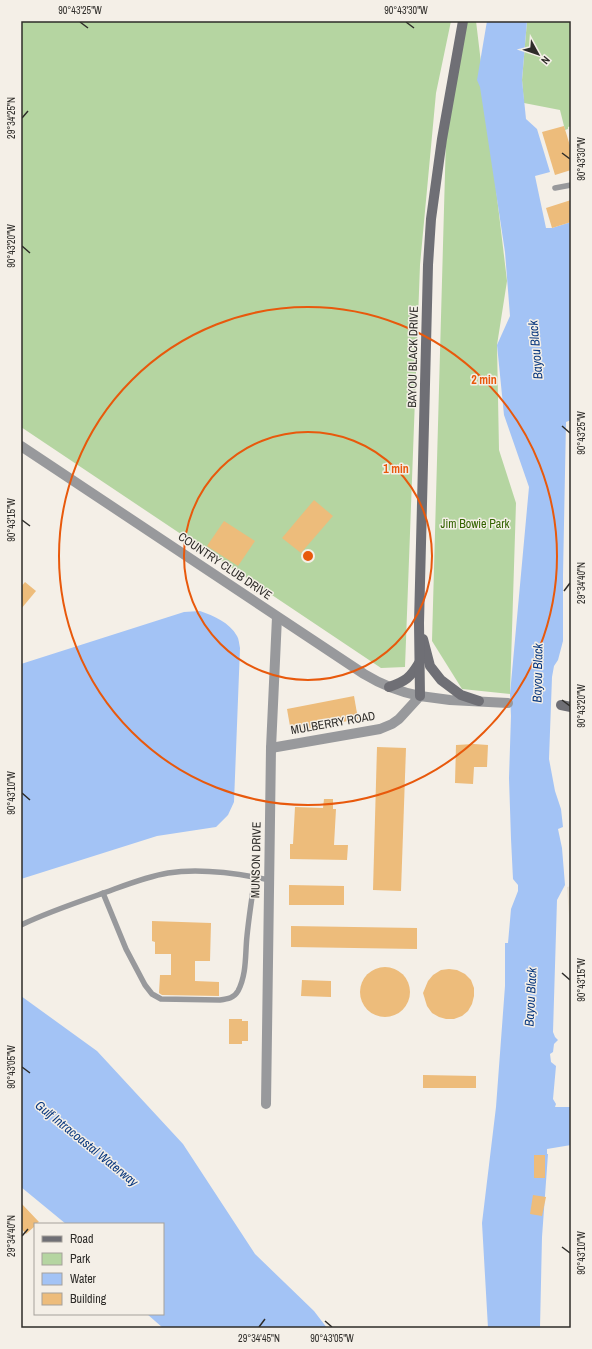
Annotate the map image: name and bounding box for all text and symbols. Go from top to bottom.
text: 90°43'25"W [58,4,102,17]
text: 90°43'30"W [384,4,428,17]
north arrow [518,34,558,74]
text: N [538,53,553,67]
text: 29°34'25"N [5,97,18,139]
text: 90°43'30"W [575,137,588,181]
text: 90°43'20"W [5,224,18,268]
street label: BAYOU BLACK DRIVE [404,306,422,408]
water label: Bayou Black [524,319,547,380]
text: 2 min [471,372,497,388]
text: 90°43'25"W [575,411,588,455]
text: 1 min [383,461,409,477]
text: 90°43'15"W [5,498,18,542]
park label: Jim Bowie Park [441,516,510,532]
street label: COUNTRY CLUB DRIVE [175,529,275,603]
centre of rings [301,549,315,563]
text: 29°34'40"N [575,562,588,604]
water label: Bayou Black [528,643,547,703]
text: 90°43'20"W [575,684,588,728]
street label: MULBERRY ROAD [290,708,376,738]
text: 90°43'10"W [5,771,18,815]
street label: MUNSON DRIVE [247,822,265,898]
text: 90°43'15"W [575,958,588,1002]
water label: Bayou Black [520,966,541,1027]
text: 90°43'05"W [5,1045,18,1089]
water label: Gulf Intracoastal Waterway [32,1097,142,1191]
text: 29°34'40"N [5,1215,18,1257]
legend [34,1223,164,1315]
text: Road [70,1231,94,1247]
text: 90°43'10"W [575,1231,588,1275]
text: Park [70,1251,90,1267]
text: Water [70,1271,97,1287]
text: Building [70,1291,107,1307]
text: 29°34'45"N [238,1332,280,1345]
text: 90°43'05"W [310,1332,354,1345]

